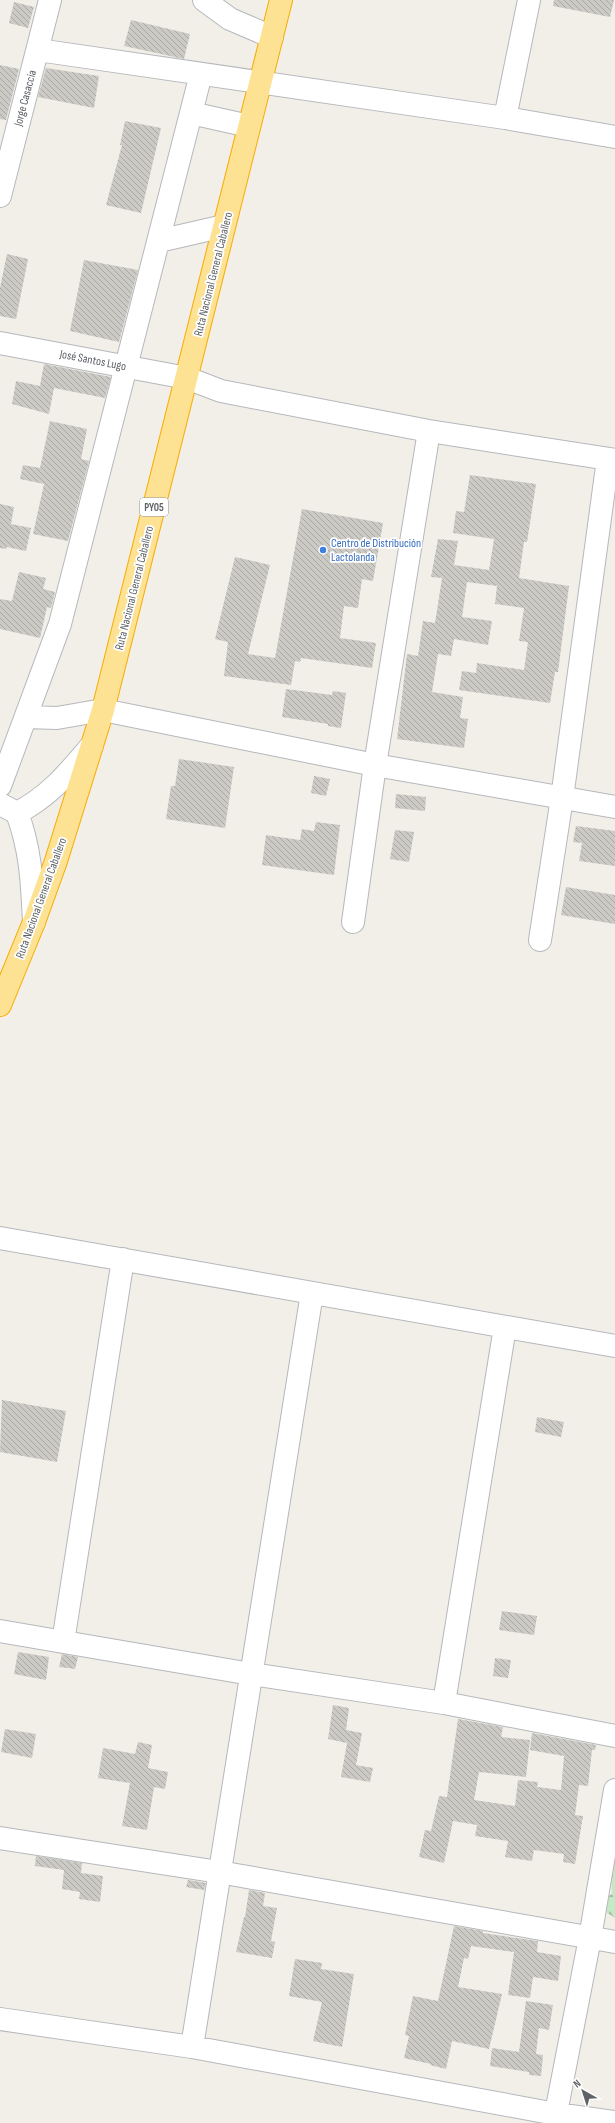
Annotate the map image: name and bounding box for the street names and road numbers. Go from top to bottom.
street label: Jorge Casaccia [11,68,40,129]
street label: Ruta Nacional General Caballero [191,210,236,338]
street label: José Santos Lugo [57,347,127,374]
road number: PY05 [140,498,168,516]
street label: Ruta Nacional General Caballero [112,524,157,652]
street label: Ruta Nacional General Caballero [13,836,70,961]

